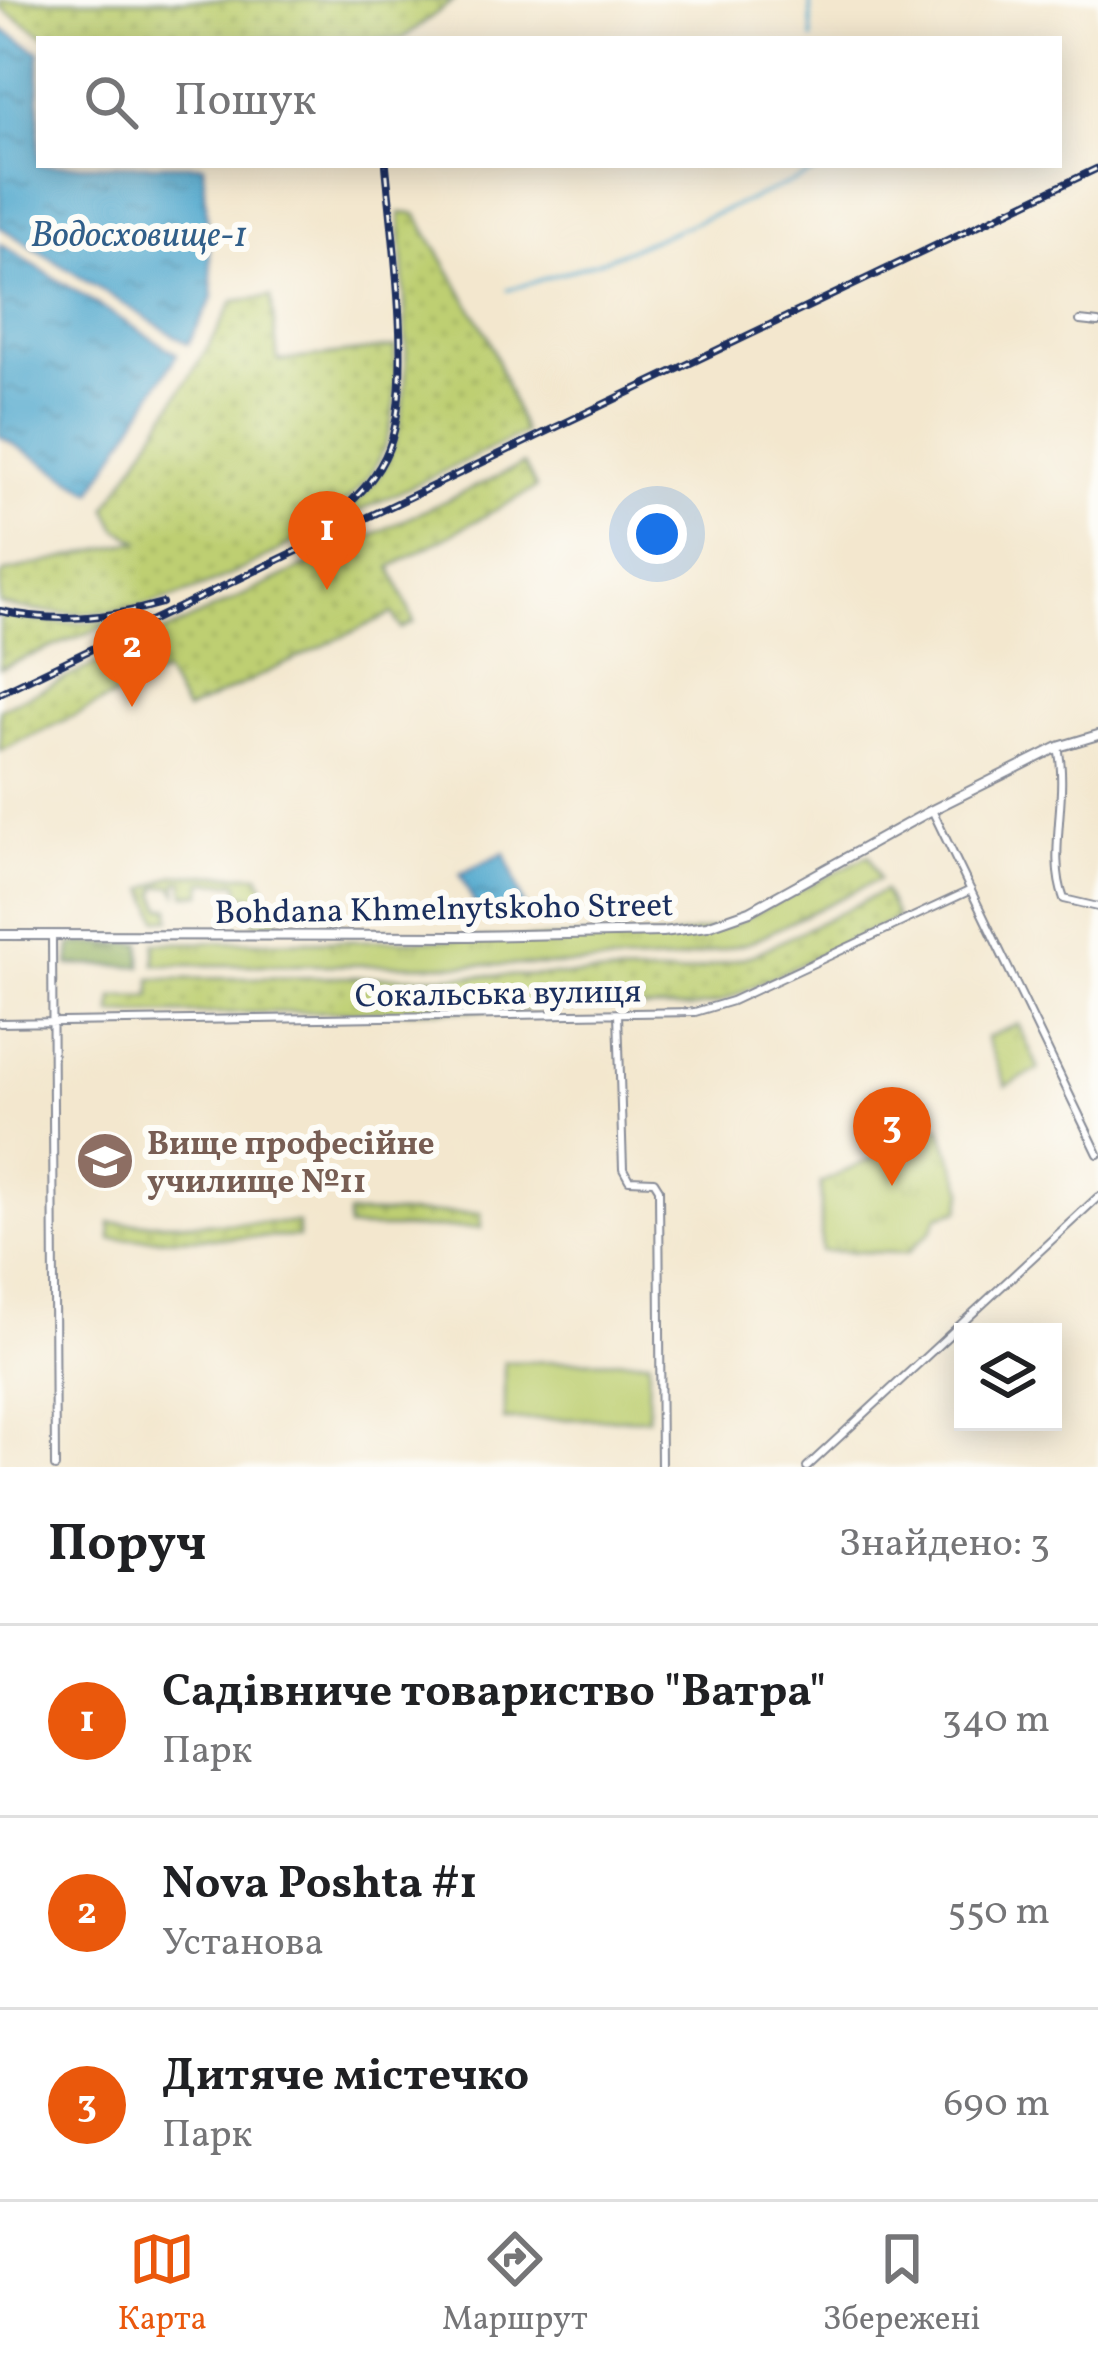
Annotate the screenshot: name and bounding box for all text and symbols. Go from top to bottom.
search box [36,36,1062,168]
icon: search [78,69,144,135]
text: Пошук [174,71,317,134]
water label: Водосховище-1 [31,212,247,262]
pin: 1 [288,491,366,590]
your location [627,504,687,564]
pin: 2 [93,608,171,707]
street label: Bohdana Khmelnytskoho Street [214,884,674,938]
street label: Сокальська вулиця [354,971,642,1021]
pin: 3 [853,1087,931,1186]
place label: Вище професійне училище №11 [147,1123,435,1207]
school or university icon: Вище професійне училище №11 [74,1130,136,1192]
map controls [954,1323,1062,1431]
button: layers [954,1323,1062,1431]
text: Поруч [48,1510,206,1581]
text: Знайдено: 3 [839,1518,1050,1572]
text: Садівниче товариство "Ватра" [162,1662,826,1725]
text: 1 [79,1694,95,1748]
text: 340 m [942,1694,1050,1748]
text: Парк [162,1725,252,1779]
text: Nova Poshta #1 [162,1854,477,1917]
text: 2 [77,1886,97,1940]
text: 550 m [948,1886,1050,1940]
text: Установа [162,1917,324,1971]
text: Дитяче містечко [162,2046,529,2109]
text: 3 [77,2078,97,2132]
text: 690 m [943,2078,1050,2132]
text: Парк [162,2109,252,2163]
tab: Карта [117,2226,207,2344]
tab: Маршрут [442,2226,588,2344]
tab: Збережені [823,2226,981,2344]

